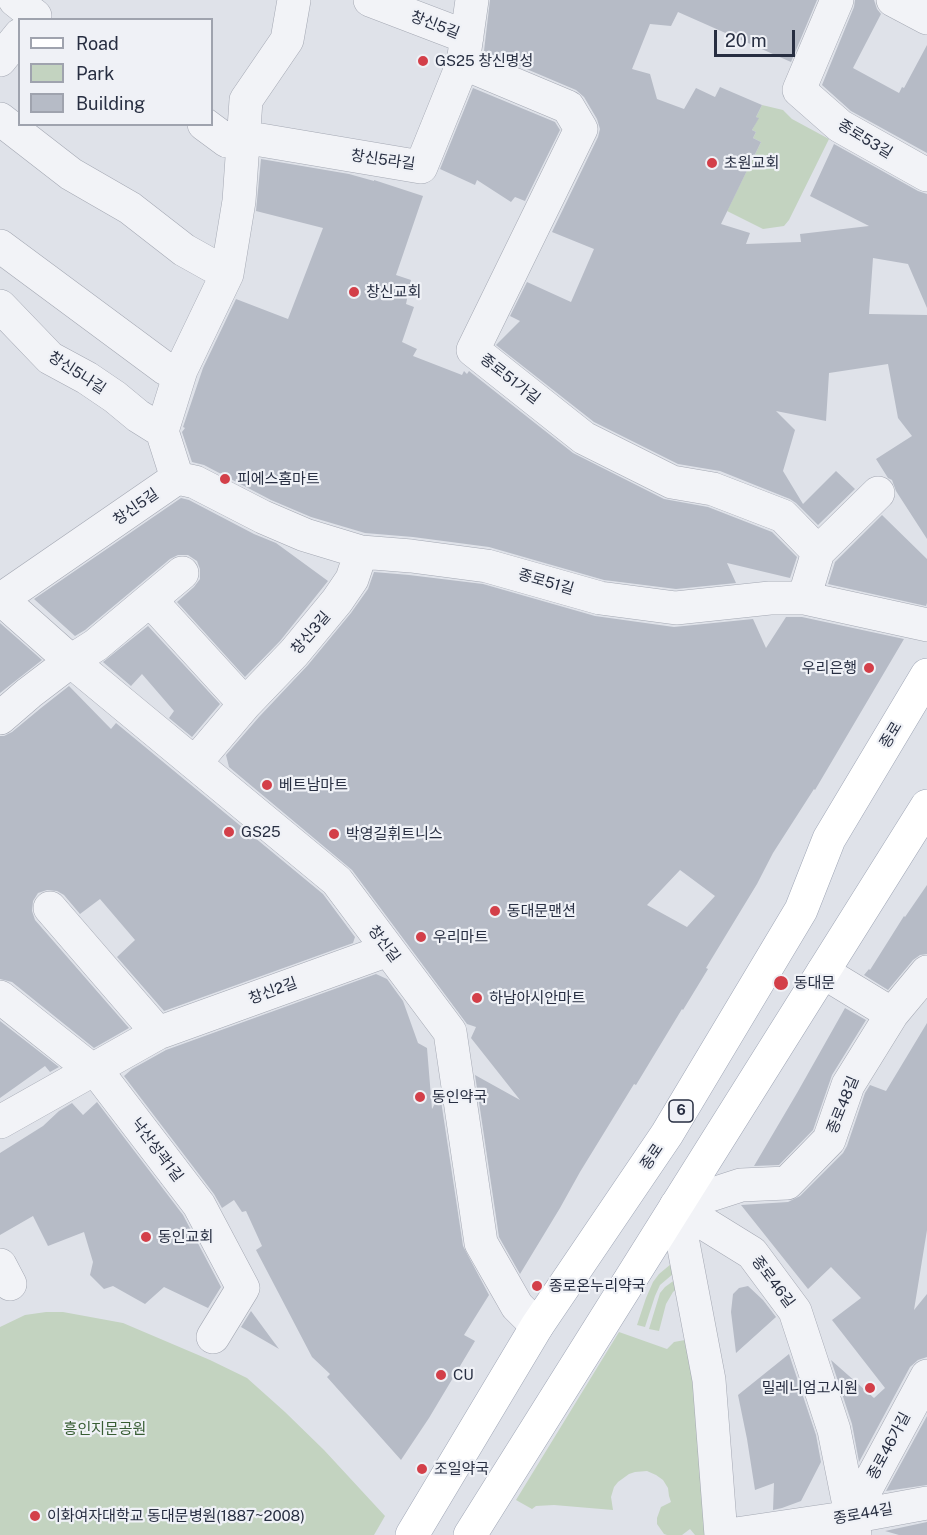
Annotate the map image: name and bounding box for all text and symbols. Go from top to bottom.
street label: 창신5길 [408,7,462,43]
legend [18,18,213,126]
scale bar [717,18,798,56]
text: 20 m [725,30,767,51]
text: Road [76,33,119,54]
place label: GS25 창신명성 [435,52,533,70]
marker: GS25 창신명성 [416,54,430,68]
text: Park [76,63,114,84]
text: Building [76,93,145,114]
street label: 종로53길 [834,116,896,162]
street label: 창신5라길 [350,147,416,173]
place label: 초원교회 [724,154,779,172]
marker: 초원교회 [705,156,719,170]
place label: 창신교회 [366,283,421,301]
marker: 창신교회 [347,285,361,299]
street label: 창신5나길 [45,348,109,398]
street label: 종로51가길 [477,350,543,408]
place label: 피에스홈마트 [237,470,320,488]
marker: 피에스홈마트 [218,472,232,486]
street label: 창신5길 [110,485,162,529]
street label: 종로51길 [516,565,576,599]
street label: 창신3길 [288,608,334,658]
place label: 우리은행 [802,659,857,677]
marker: 우리은행 [862,661,876,675]
street label: 종로 [876,719,906,751]
place label: 베트남마트 [279,776,348,794]
marker: 베트남마트 [260,778,274,792]
place label: GS25 [241,823,281,841]
marker: GS25 [222,825,236,839]
place label: 박영길휘트니스 [346,825,443,843]
marker: 박영길휘트니스 [327,827,341,841]
place label: 동대문맨션 [507,902,576,920]
marker: 동대문맨션 [488,904,502,918]
street label: 창신길 [364,922,404,966]
place label: 우리마트 [433,928,488,946]
marker: 우리마트 [414,930,428,944]
street label: 창신2길 [246,974,300,1008]
marker: 동대문 [772,974,790,992]
place label: 동대문 [794,974,835,992]
place label: 하남아시안마트 [489,989,586,1007]
marker: 하남아시안마트 [470,991,484,1005]
street label: 종로48길 [823,1074,863,1136]
place label: 동인약국 [432,1088,487,1106]
marker: 동인약국 [413,1090,427,1104]
road number: 6 [669,1100,693,1122]
street label: 낙산성곽1길 [127,1115,187,1185]
street label: 종로 [637,1141,667,1173]
place label: 동인교회 [158,1228,213,1246]
marker: 동인교회 [139,1230,153,1244]
street label: 종로46길 [748,1253,798,1311]
place label: 종로온누리약국 [549,1277,646,1295]
marker: 종로온누리약국 [530,1279,544,1293]
place label: CU [453,1366,474,1384]
marker: CU [434,1368,448,1382]
place label: 밀레니엄고시원 [761,1379,858,1397]
marker: 밀레니엄고시원 [863,1381,877,1395]
street label: 종로46가길 [864,1409,914,1483]
park label: 흥인지문공원 [64,1420,146,1438]
place label: 조일약국 [434,1460,489,1478]
marker: 조일약국 [415,1462,429,1476]
street label: 종로44길 [832,1500,894,1528]
place label: 이화여자대학교 동대문병원(1887~2008) [47,1507,305,1525]
marker: 이화여자대학교 동대문병원(1887~2008) [28,1509,42,1523]

